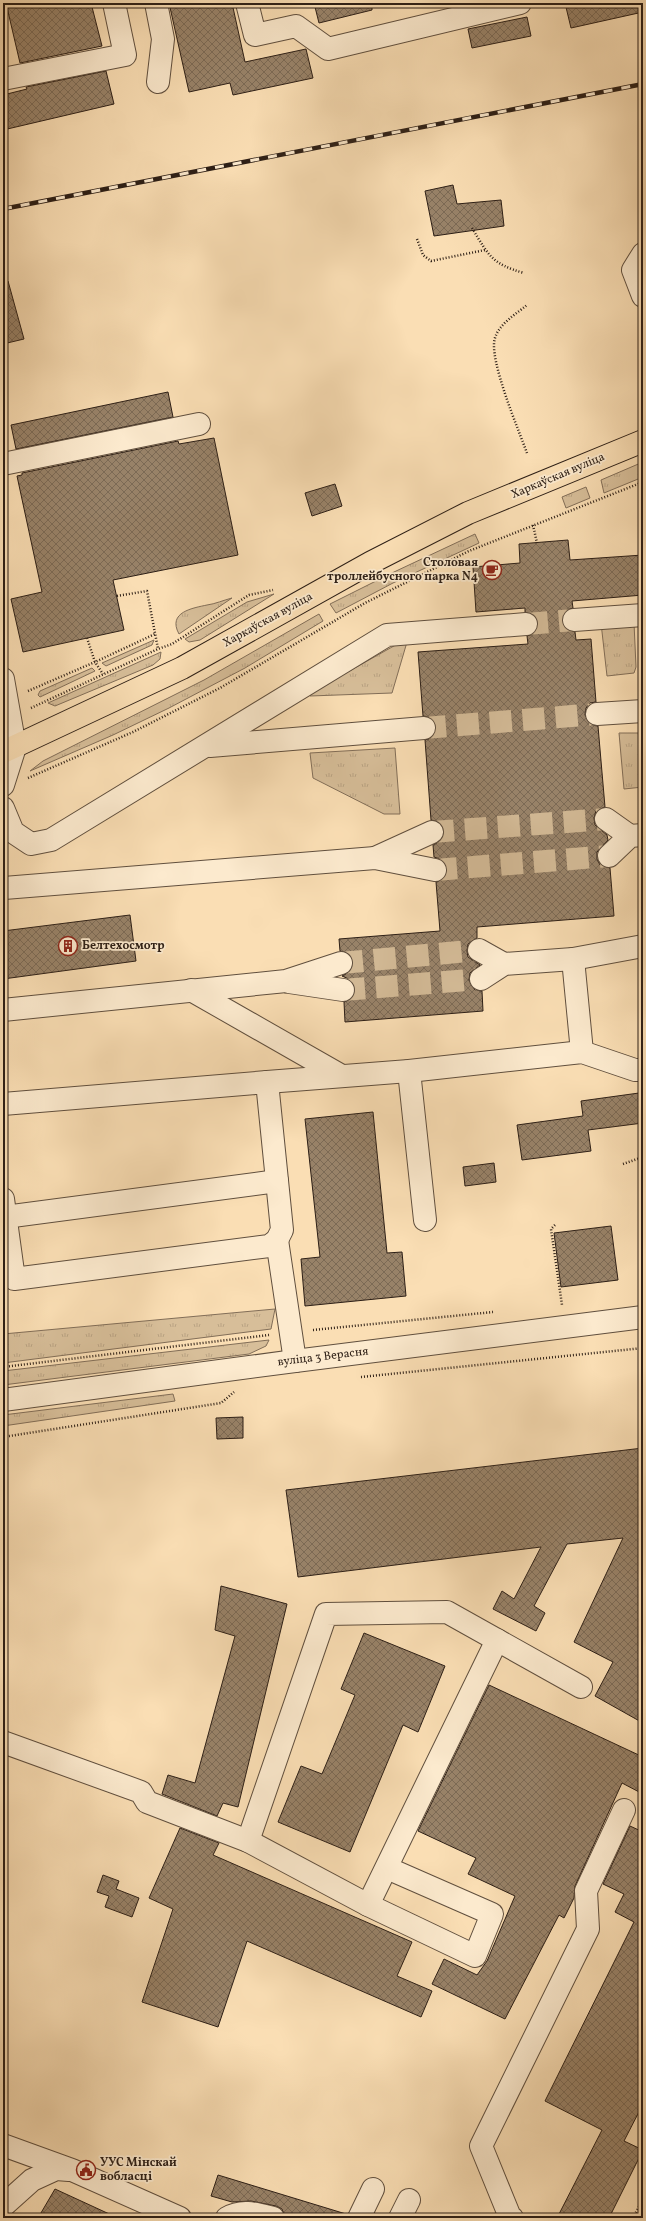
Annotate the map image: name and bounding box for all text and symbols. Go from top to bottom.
street label: Харкаўская вуліца [509,449,607,503]
place label: Столовая троллейбусного парка N4 [327,555,478,585]
cafe icon: Столовая троллейбусного парка N4 [481,559,503,581]
street label: Харкаўская вуліца [220,589,316,651]
building icon: Белтехосмотр [57,935,79,957]
place label: Белтехосмотр [82,938,165,954]
street label: вуліца 3 Верасня [277,1344,369,1370]
place label: УУС Мінскай вобласці [100,2155,177,2185]
public building icon: УУС Мінскай вобласці [75,2159,97,2181]

